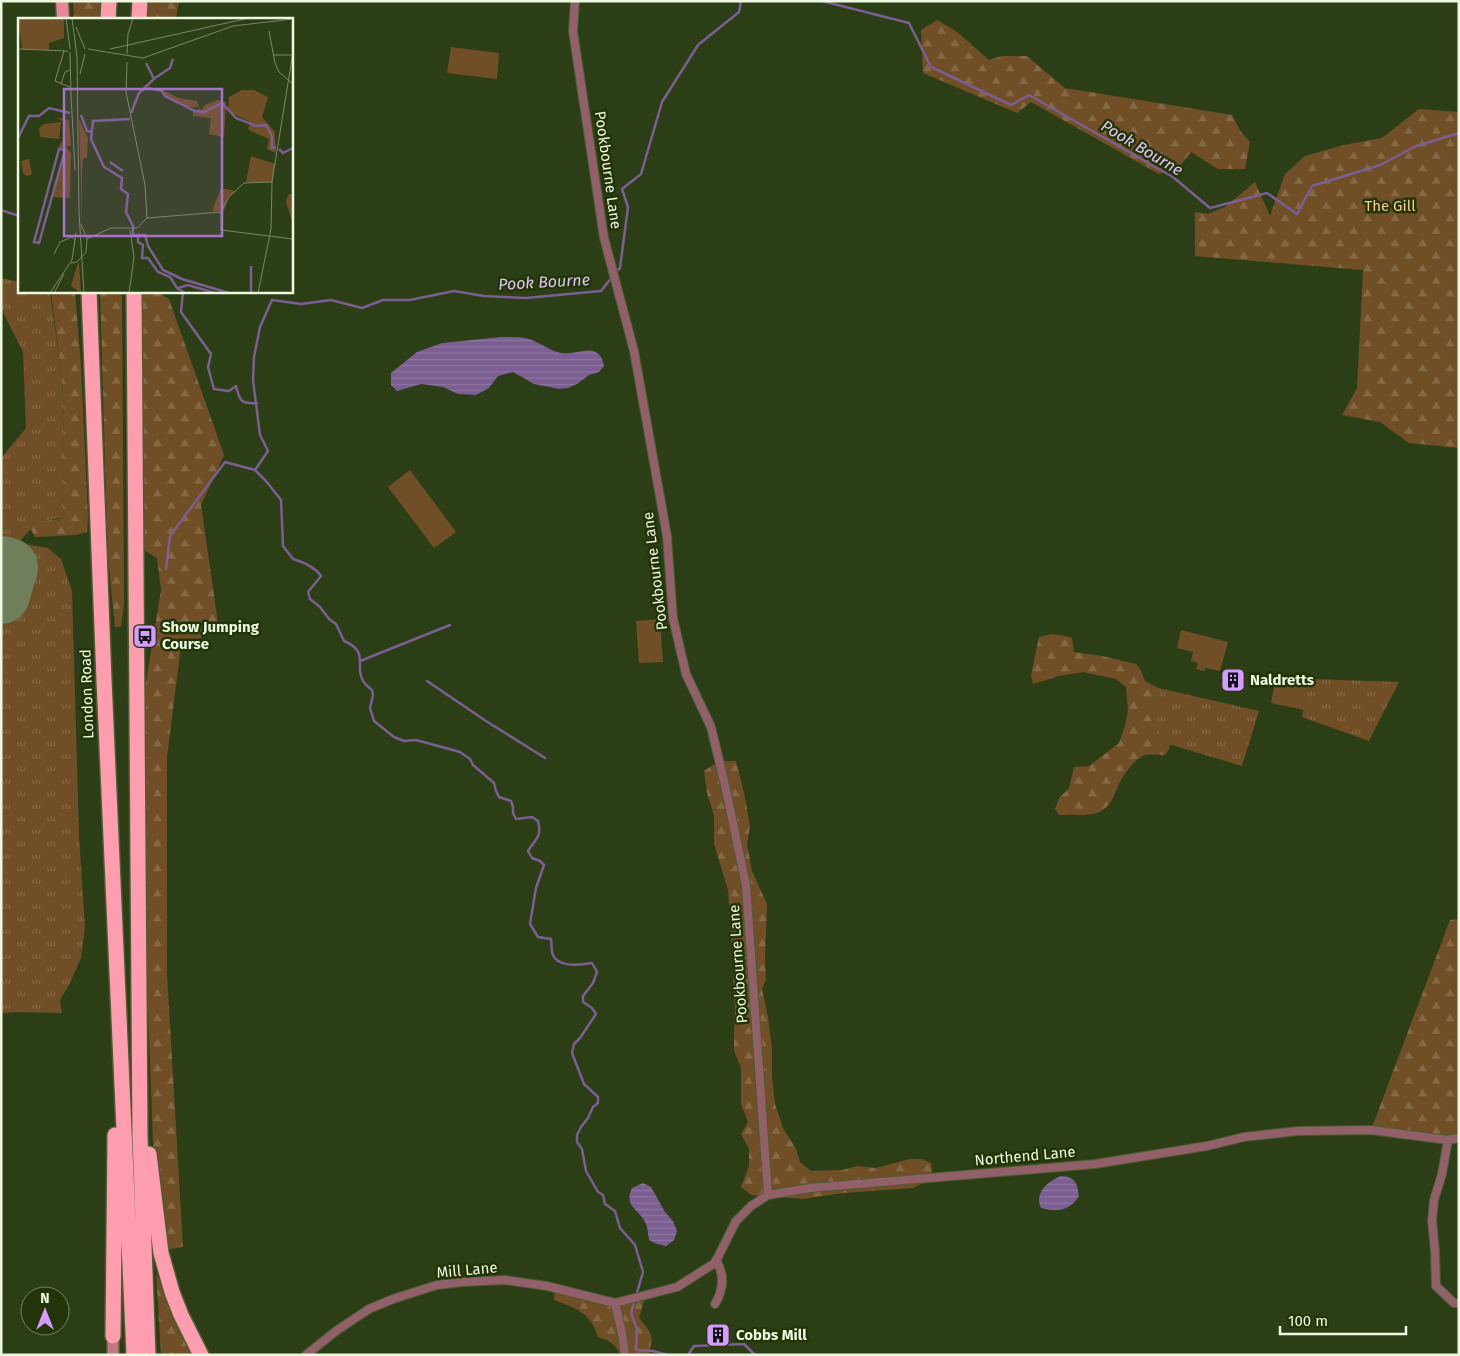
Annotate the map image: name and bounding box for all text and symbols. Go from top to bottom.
inset map [18,18,292,292]
street label: Pookbourne Lane [591,110,625,230]
water label: Pook Bourne [1098,116,1186,180]
park label: The Gill [1364,197,1416,215]
water label: Pook Bourne [498,270,590,294]
street label: Pookbourne Lane [639,511,671,631]
place label: Show Jumping Course [162,618,260,653]
bus stop icon: Show Jumping Course [132,623,158,649]
street label: London Road [76,649,98,739]
building icon: Naldretts [1220,667,1246,693]
place label: Naldretts [1250,671,1314,689]
street label: Pookbourne Lane [725,904,751,1024]
street label: Northend Lane [974,1143,1076,1169]
street label: Mill Lane [436,1258,498,1282]
north arrow [20,1286,70,1336]
text: N [40,1290,50,1307]
scale bar [1280,1304,1406,1336]
text: 100 m [1288,1312,1328,1330]
building icon: Cobbs Mill [705,1322,731,1348]
place label: Cobbs Mill [736,1326,807,1344]

